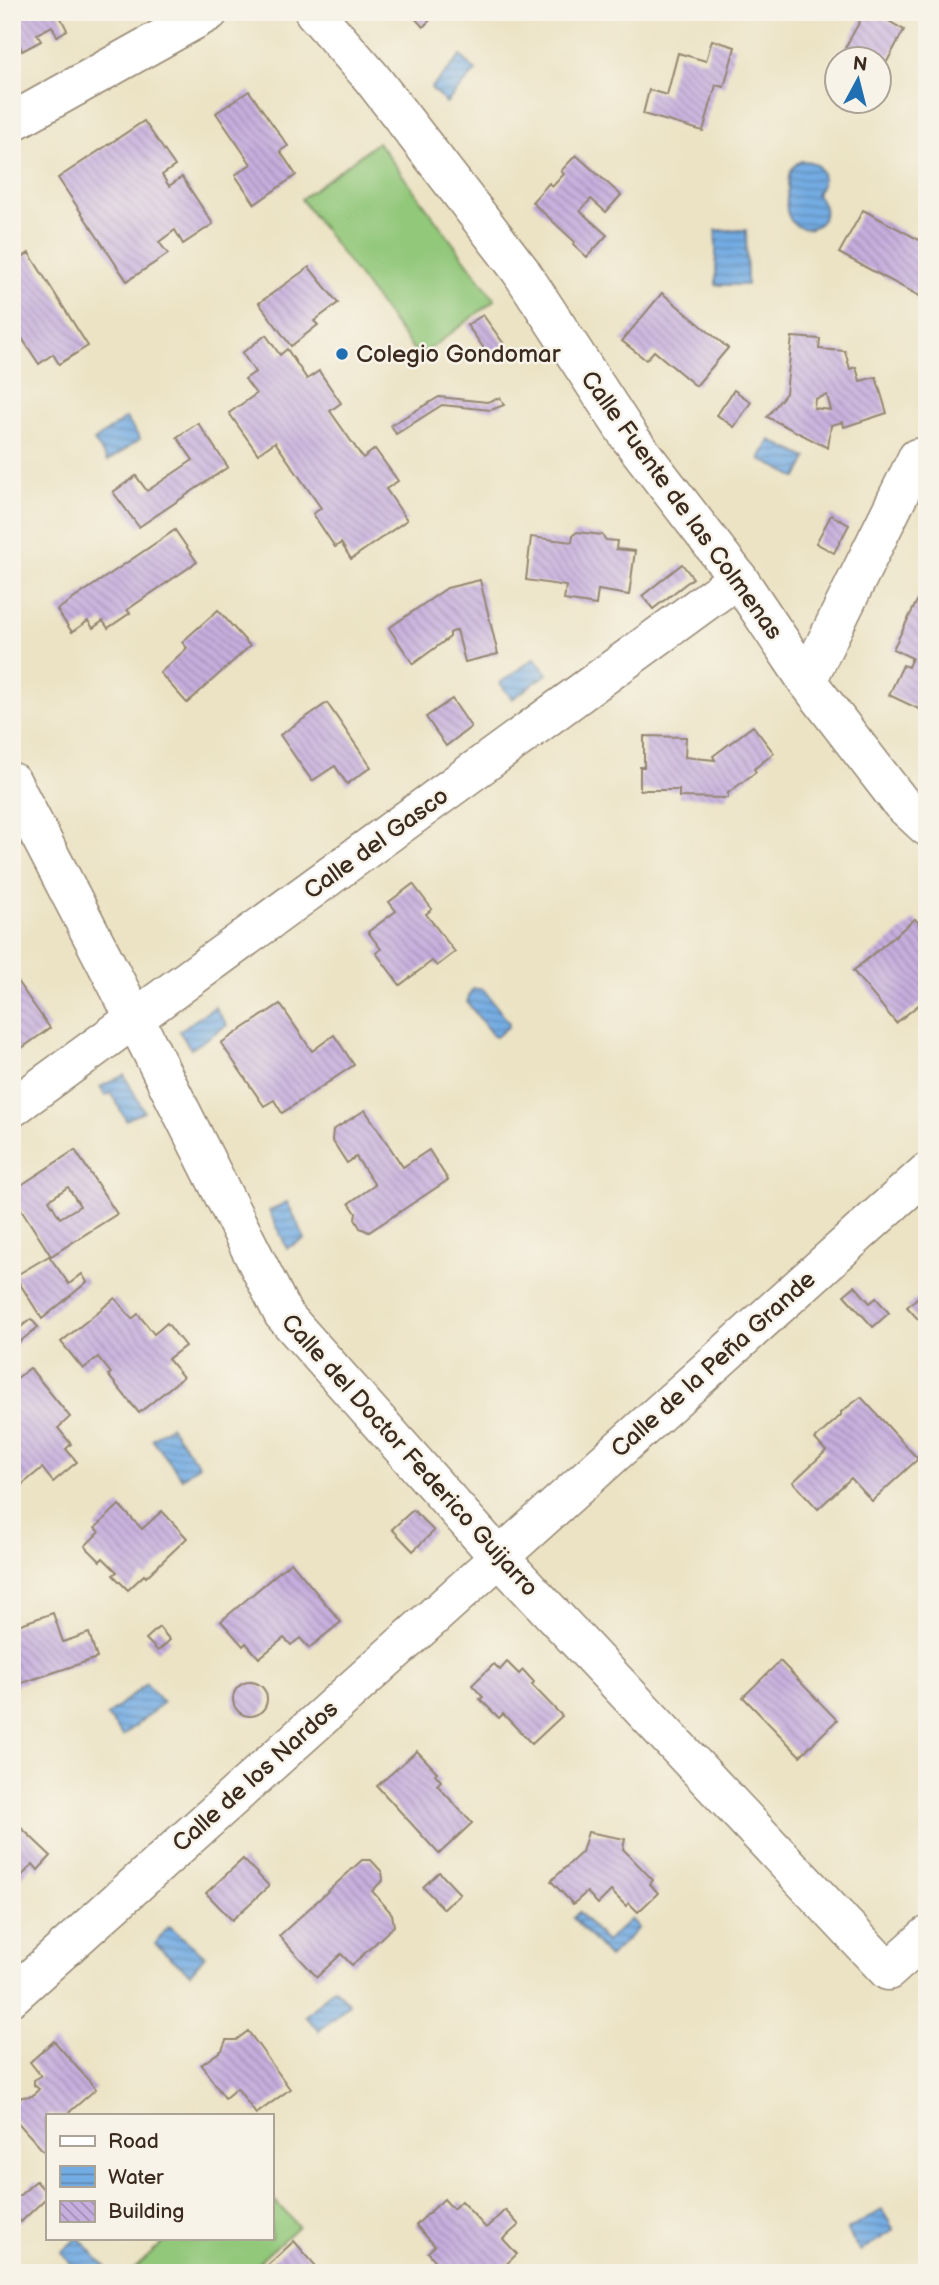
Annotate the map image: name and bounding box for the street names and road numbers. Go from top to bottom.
street label: Calle Fuente de las Colmenas [574,365,789,645]
street label: Calle del Gasco [298,781,454,906]
street label: Calle de la Peña Grande [605,1265,821,1464]
street label: Calle del Doctor Federico Guijarro [275,1308,544,1603]
street label: Calle de los Nardos [167,1694,344,1858]

